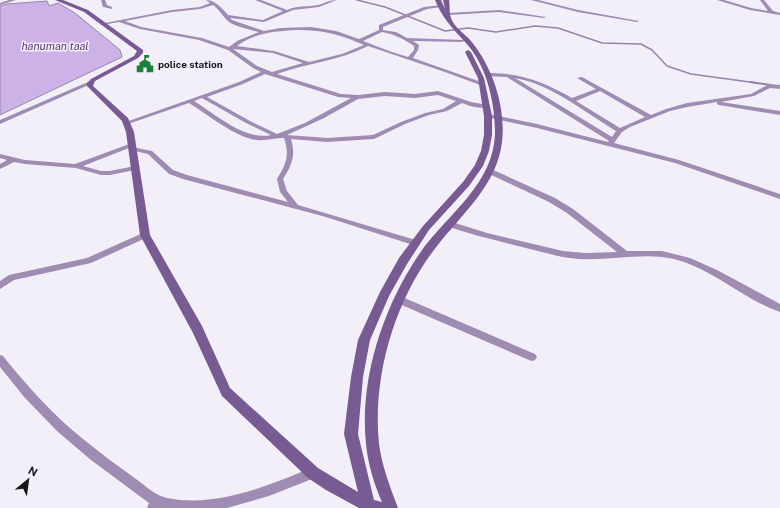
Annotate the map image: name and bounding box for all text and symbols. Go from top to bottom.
water label: hanuman taal [21,40,89,52]
public building icon: police station [135,54,155,74]
place label: police station [158,58,223,70]
north arrow [8,460,48,500]
text: N [26,464,40,479]

